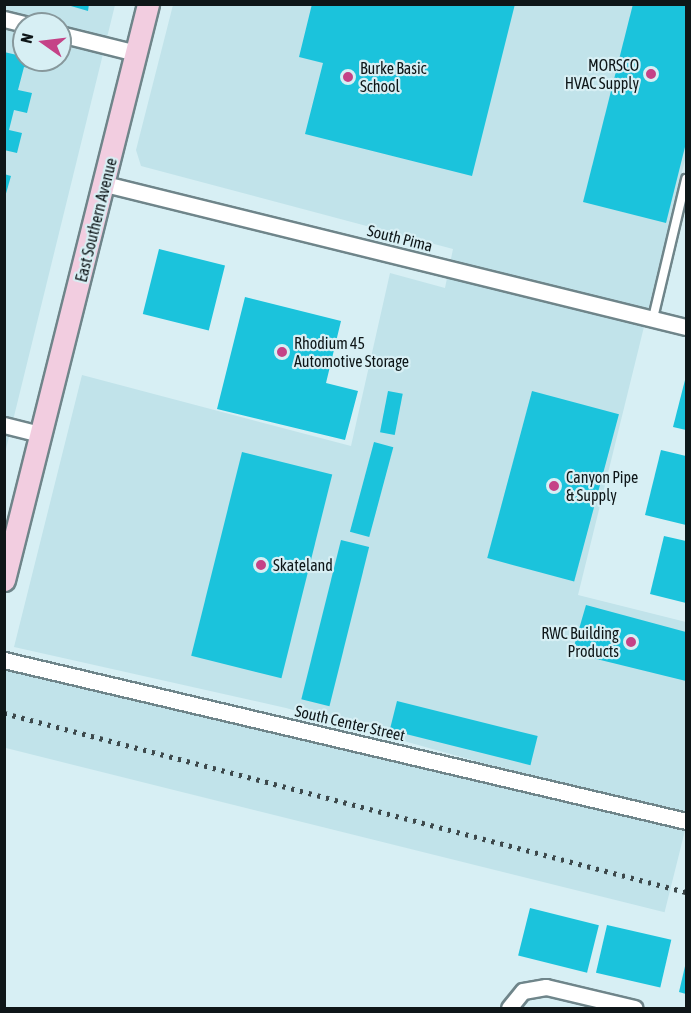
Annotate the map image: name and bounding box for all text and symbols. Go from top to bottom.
north arrow [12,12,72,72]
text: N [17,31,36,45]
place label: MORSCO HVAC Supply [565,55,639,93]
place label: Burke Basic School [360,58,426,96]
marker: MORSCO HVAC Supply [644,67,658,81]
marker: Burke Basic School [341,70,355,84]
street label: East Southern Avenue [71,156,121,284]
street label: South Pima [365,221,435,255]
place label: Rhodium 45 Automotive Storage [294,333,409,371]
marker: Rhodium 45 Automotive Storage [275,345,289,359]
place label: Canyon Pipe & Supply [566,467,638,505]
marker: Canyon Pipe & Supply [547,479,561,493]
place label: Skateland [273,555,333,575]
marker: Skateland [254,558,268,572]
place label: RWC Building Products [541,623,619,661]
marker: RWC Building Products [624,635,638,649]
street label: South Center Street [293,701,407,745]

